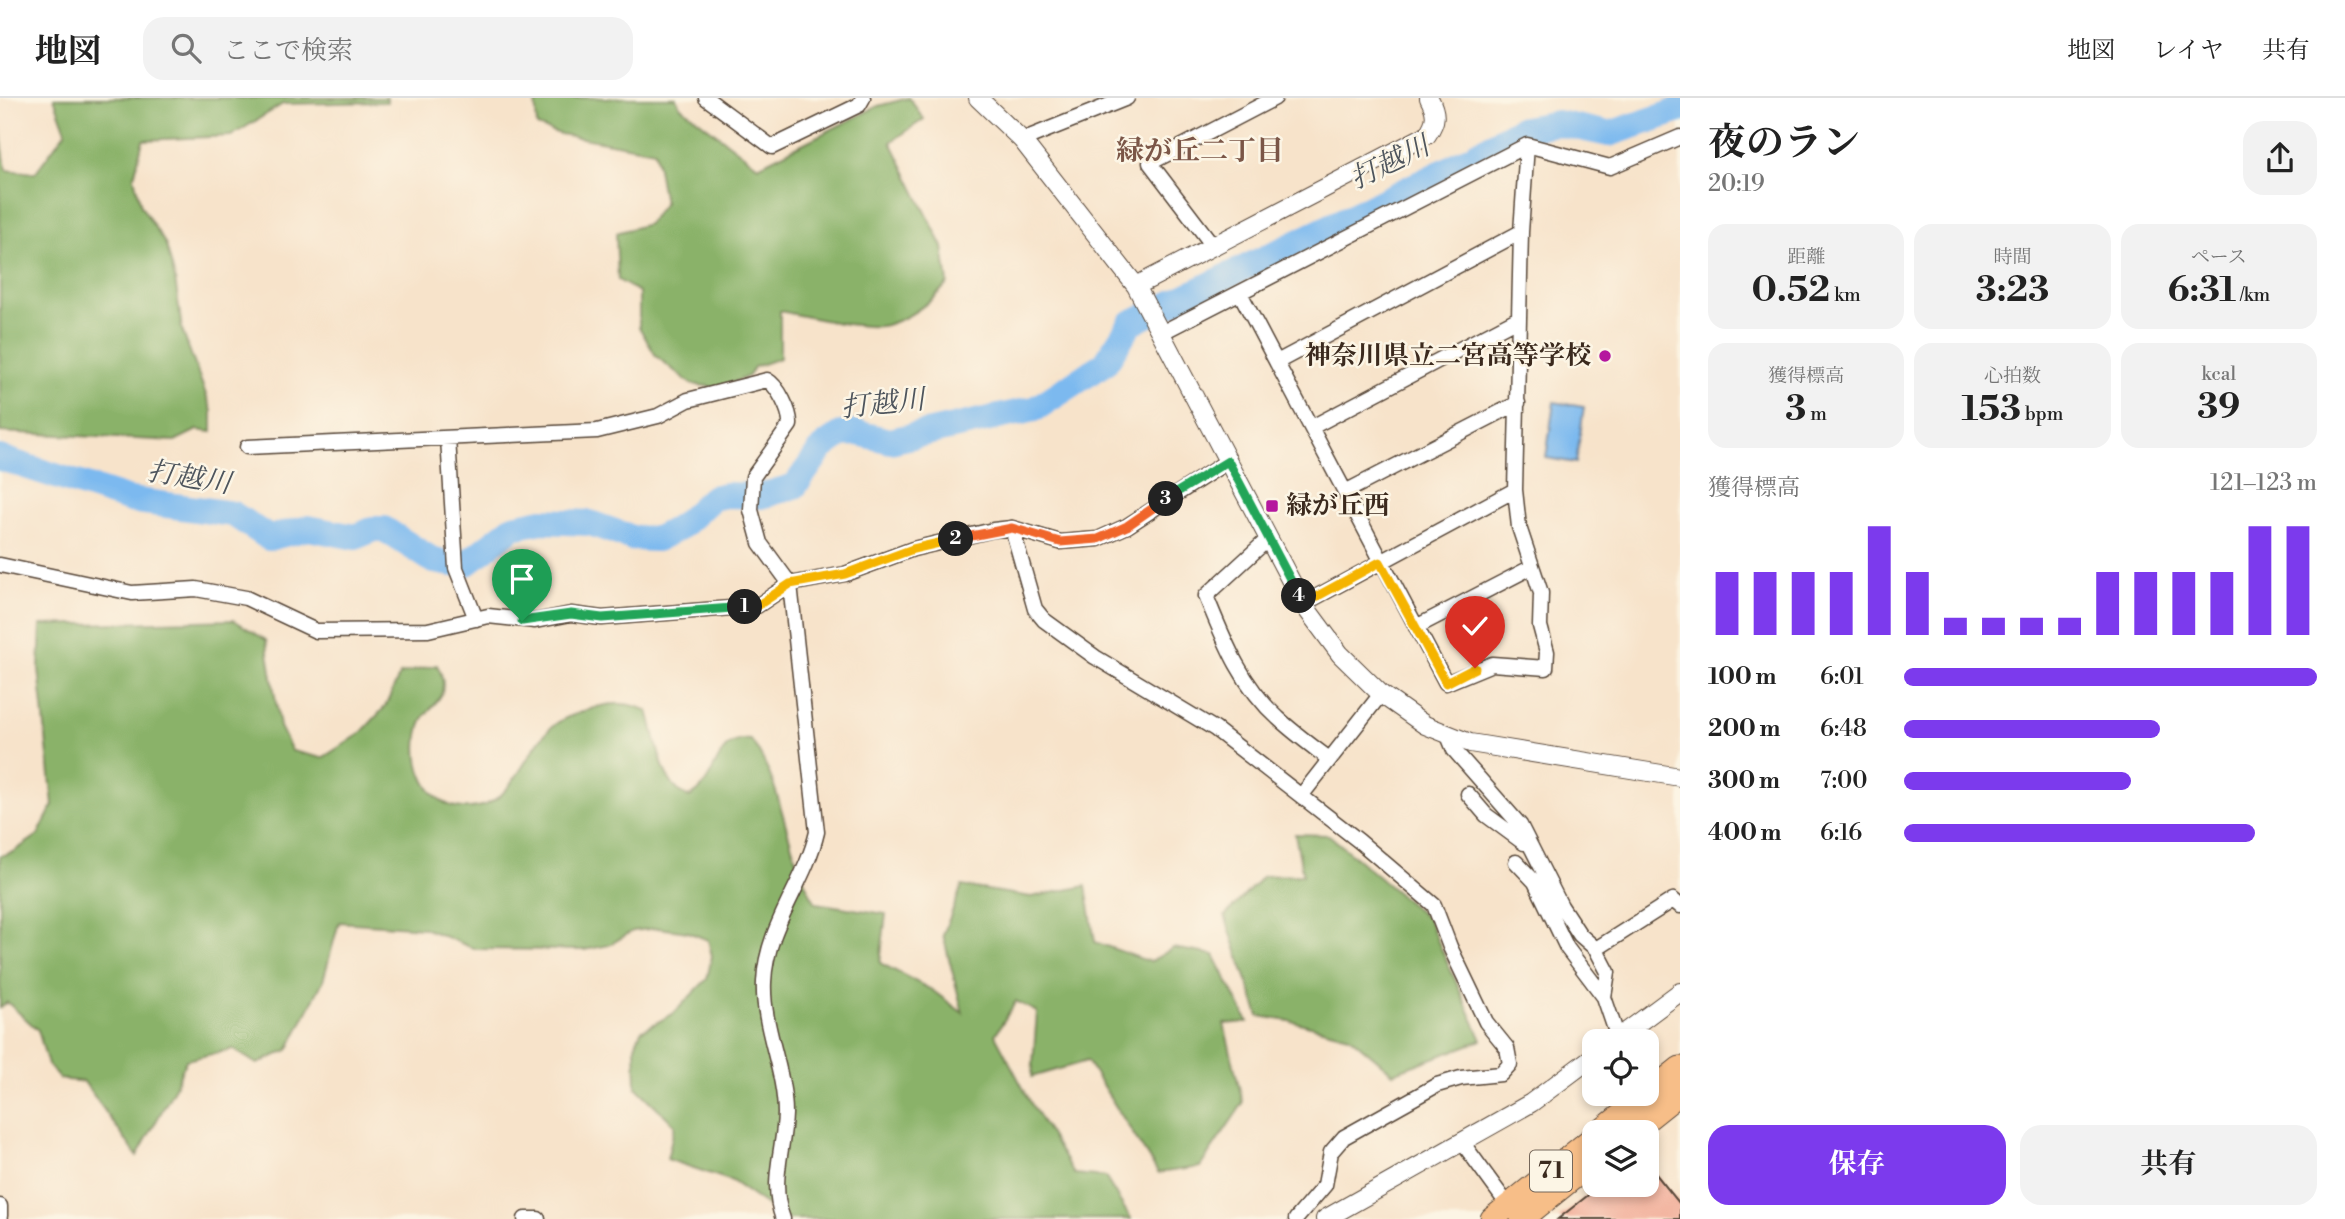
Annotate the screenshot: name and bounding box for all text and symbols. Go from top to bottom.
search box [143,17,633,80]
icon: search [167,29,205,67]
text: 地図 [35,32,101,73]
text: ここで検索 [223,35,353,67]
text: 地図 [2067,36,2115,66]
text: レイヤ [2153,36,2224,66]
text: 共有 [2262,36,2310,66]
text: 夜のラン [1708,120,1860,167]
button: share [2243,121,2317,195]
water label: 打越川 [1345,128,1438,197]
district label: 緑が丘二丁目 [1116,134,1284,169]
text: 20:19 [1708,170,1765,198]
text: 距離 [1787,245,1825,269]
text: 時間 [1993,245,2032,269]
text: ペース [2191,245,2247,269]
text: 0.52 [1752,269,1830,312]
text: 3:23 [1976,269,2049,312]
text: 6:31 [2167,269,2236,312]
text: km [1830,283,1861,307]
text: /km [2236,283,2270,307]
place label: 神奈川県立二宮高等学校 [1305,340,1591,372]
marker: 神奈川県立二宮高等学校 [1597,348,1613,364]
text: kcal [2202,362,2236,386]
text: 獲得標高 [1768,364,1844,388]
text: 心拍数 [1984,364,2041,388]
water label: 打越川 [839,382,930,426]
text: 39 [2197,386,2240,429]
text: 3 [1785,388,1806,431]
text: 153 [1962,388,2021,431]
text: m [1806,402,1827,426]
text: bpm [2021,402,2063,426]
water label: 打越川 [145,454,236,502]
text: 121–123 m [2210,469,2317,497]
text: 獲得標高 [1708,474,1800,502]
pin: 3 [1148,482,1184,516]
text: 3 [1160,486,1171,510]
place label: 緑が丘西 [1286,490,1390,522]
marker: 緑が丘西 [1264,498,1280,514]
pin: 2 [939,522,974,556]
text: 2 [950,526,961,550]
pin [492,549,552,621]
icon: arrive [503,560,541,598]
pin: 4 [1282,578,1316,614]
text: 4 [1292,583,1305,607]
pin: 1 [728,589,762,624]
text: 1 [740,594,749,618]
pin [1445,596,1505,668]
icon: check [1456,607,1494,645]
text: 100 m [1708,663,1776,691]
text: 6:01 [1820,663,1864,691]
text: 200 m [1708,715,1780,743]
text: 6:48 [1820,715,1867,743]
text: 300 m [1708,767,1780,795]
text: 7:00 [1820,767,1868,795]
text: 400 m [1708,819,1781,847]
text: 6:16 [1820,819,1862,847]
map controls [1582,1029,1659,1197]
button: locate [1582,1029,1659,1106]
button: layers [1582,1120,1659,1197]
button: 保存 [1708,1125,2006,1205]
button: 共有 [2020,1125,2317,1205]
road number: 71 [1530,1150,1572,1191]

